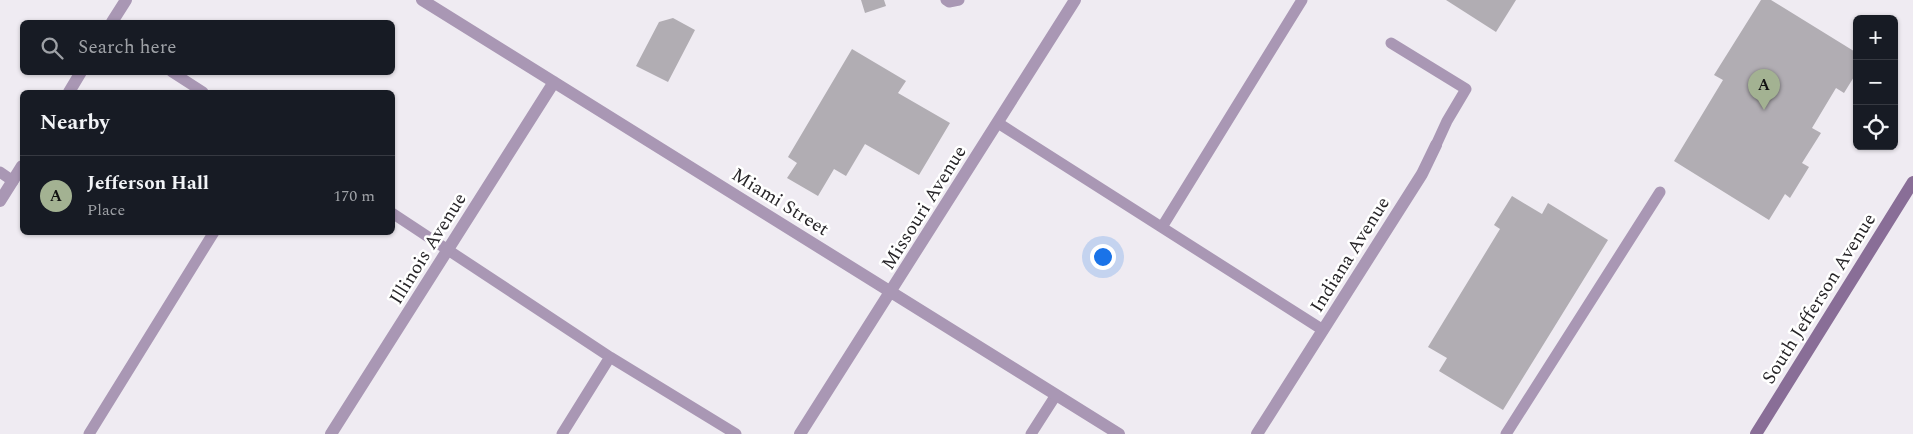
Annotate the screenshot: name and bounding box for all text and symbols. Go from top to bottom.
map controls [1853,15,1898,150]
button: + [1853,15,1898,60]
search box [20,20,395,75]
text: Search here [78,33,177,62]
icon: search [38,34,66,62]
button: − [1853,60,1898,105]
pin: A [1748,69,1780,110]
button: locate [1853,105,1898,150]
text: Nearby [40,107,110,139]
street label: Missouri Avenue [874,140,974,276]
street label: Miami Street [726,161,835,244]
text: Jefferson Hall [87,169,209,198]
text: A [50,184,62,208]
text: 170 m [333,184,375,208]
street label: Illinois Avenue [382,187,474,311]
street label: Indiana Avenue [1303,191,1398,318]
text: Place [87,198,125,222]
street label: South Jefferson Avenue [1755,208,1884,390]
your location [1090,244,1116,270]

